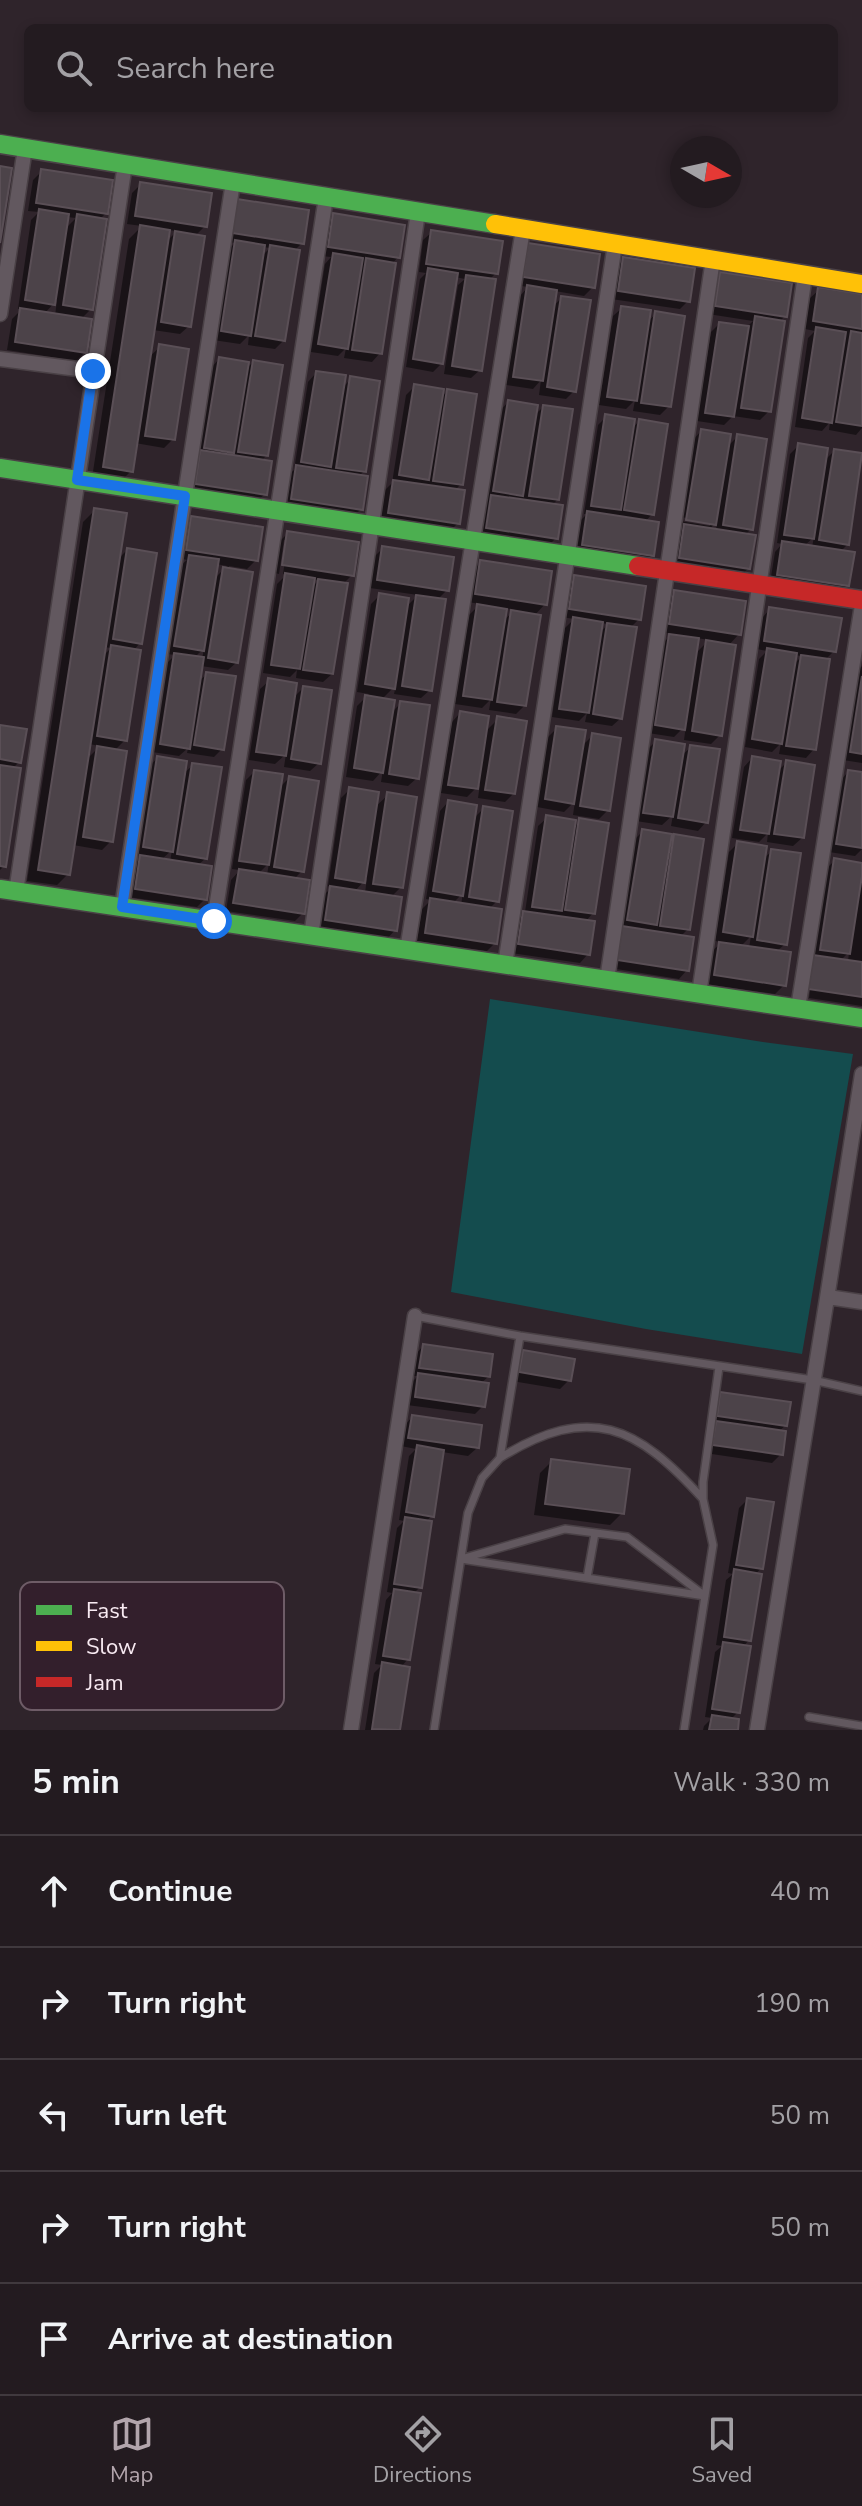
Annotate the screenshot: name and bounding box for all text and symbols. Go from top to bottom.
search box [24,24,838,112]
icon: search [52,46,96,90]
text: Search here [116,48,275,89]
north arrow [670,136,742,208]
route end [75,353,111,389]
route start [196,903,232,939]
legend [20,1582,284,1710]
text: Fast [86,1596,128,1626]
text: Slow [86,1632,137,1662]
text: Jam [85,1668,124,1698]
text: 5 min [32,1759,120,1805]
text: Walk · 330 m [673,1765,830,1800]
icon: ahead [32,1869,76,1913]
text: Continue [108,1871,233,1912]
text: 40 m [770,1874,830,1909]
icon: right [32,1981,76,2025]
text: Turn right [108,1983,246,2024]
text: 190 m [754,1986,830,2021]
icon: left [32,2093,76,2137]
text: Turn left [108,2095,226,2136]
text: 50 m [770,2098,830,2133]
icon: right [32,2205,76,2249]
text: Turn right [108,2207,246,2248]
text: 50 m [770,2210,830,2245]
icon: arrive [32,2317,76,2361]
text: Arrive at destination [108,2319,393,2360]
tab: Map [110,2412,154,2490]
tab: Directions [373,2412,472,2490]
tab: Saved [692,2412,752,2490]

